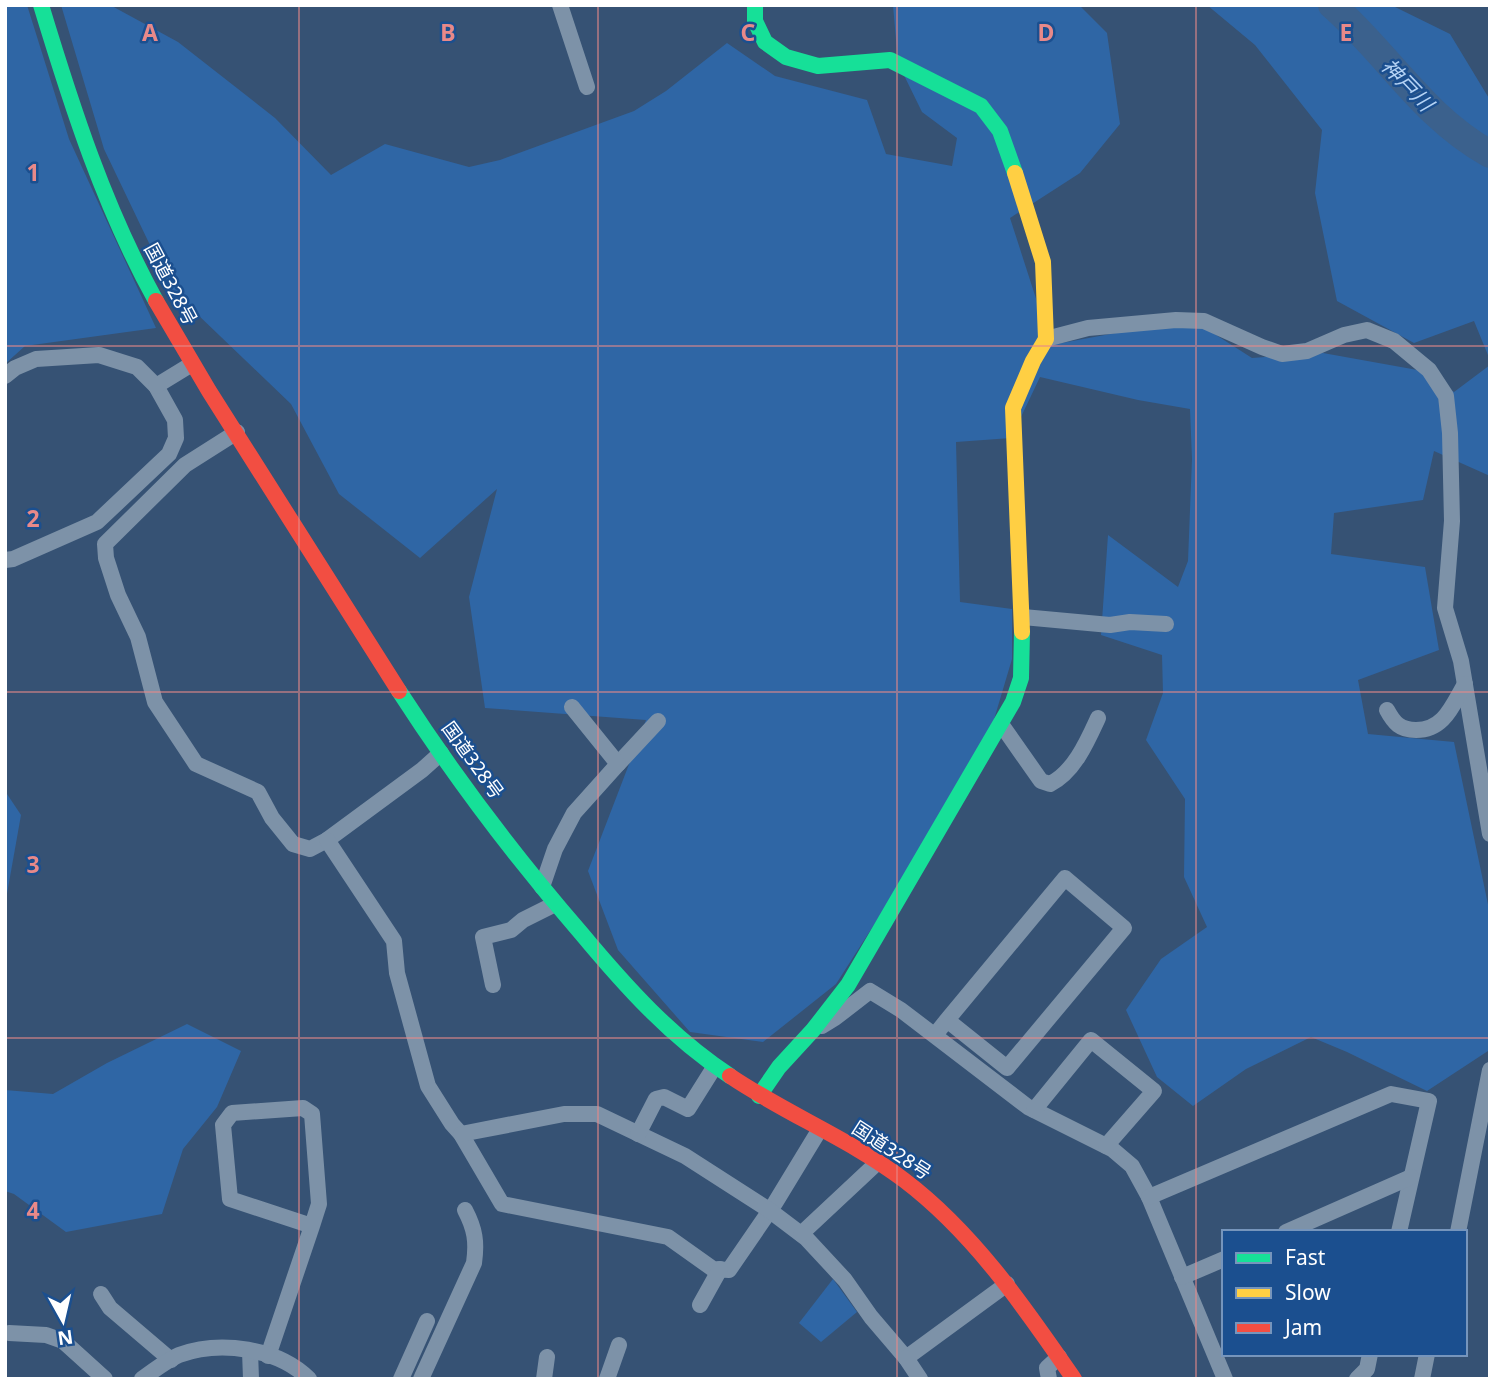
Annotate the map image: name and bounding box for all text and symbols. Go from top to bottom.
text: A [142,16,158,48]
text: B [440,16,456,48]
text: C [741,16,756,48]
text: D [1038,16,1054,48]
text: E [1340,16,1352,48]
water label: 神戸川 [1376,52,1441,118]
text: 1 [26,156,40,188]
street label: 国道328号 [138,238,204,330]
text: 2 [26,502,40,534]
street label: 国道328号 [436,716,510,804]
text: 3 [26,848,40,880]
street label: 国道328号 [847,1115,937,1185]
text: 4 [26,1194,40,1226]
legend [1222,1230,1467,1356]
text: Fast [1285,1243,1326,1271]
text: Slow [1285,1278,1331,1306]
north arrow [28,1286,98,1356]
text: Jam [1283,1313,1322,1341]
text: N [56,1324,75,1352]

